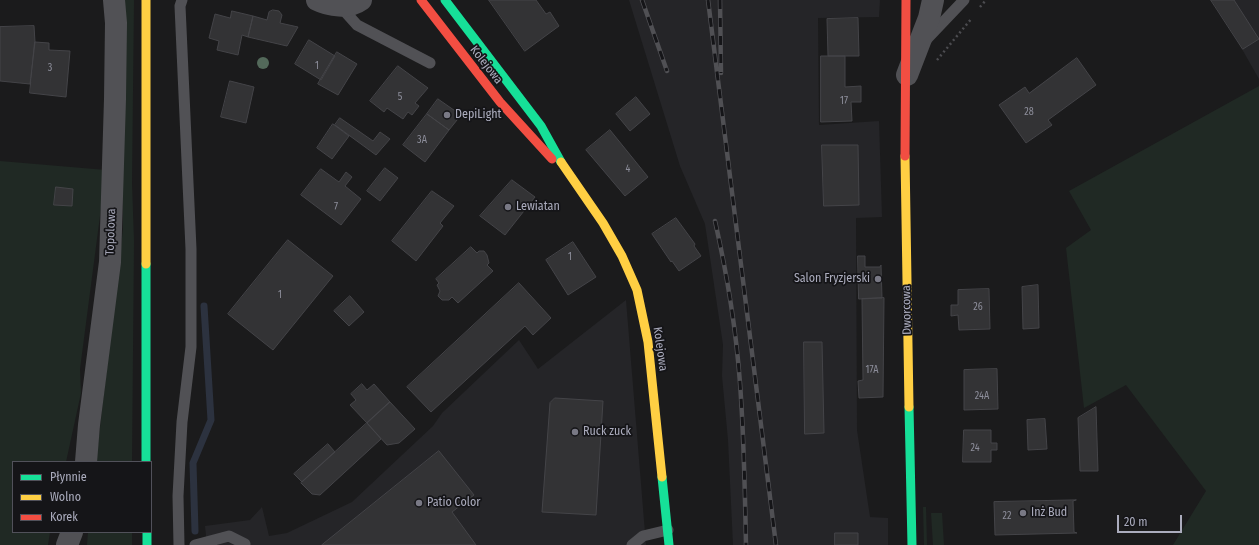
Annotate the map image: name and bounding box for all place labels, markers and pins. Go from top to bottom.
place label: DepiLight [455,108,502,122]
marker: DepiLight [442,110,452,120]
place label: Lewiatan [516,200,560,214]
marker: Lewiatan [503,202,513,212]
place label: Salon Fryzjerski [794,272,870,286]
marker: Salon Fryzjerski [873,274,883,284]
place label: Ruck zuck [583,425,631,439]
marker: Ruck zuck [570,427,580,437]
place label: Patio Color [427,496,480,510]
marker: Patio Color [414,498,424,508]
place label: Inż Bud [1031,506,1067,520]
marker: Inż Bud [1018,508,1028,518]

